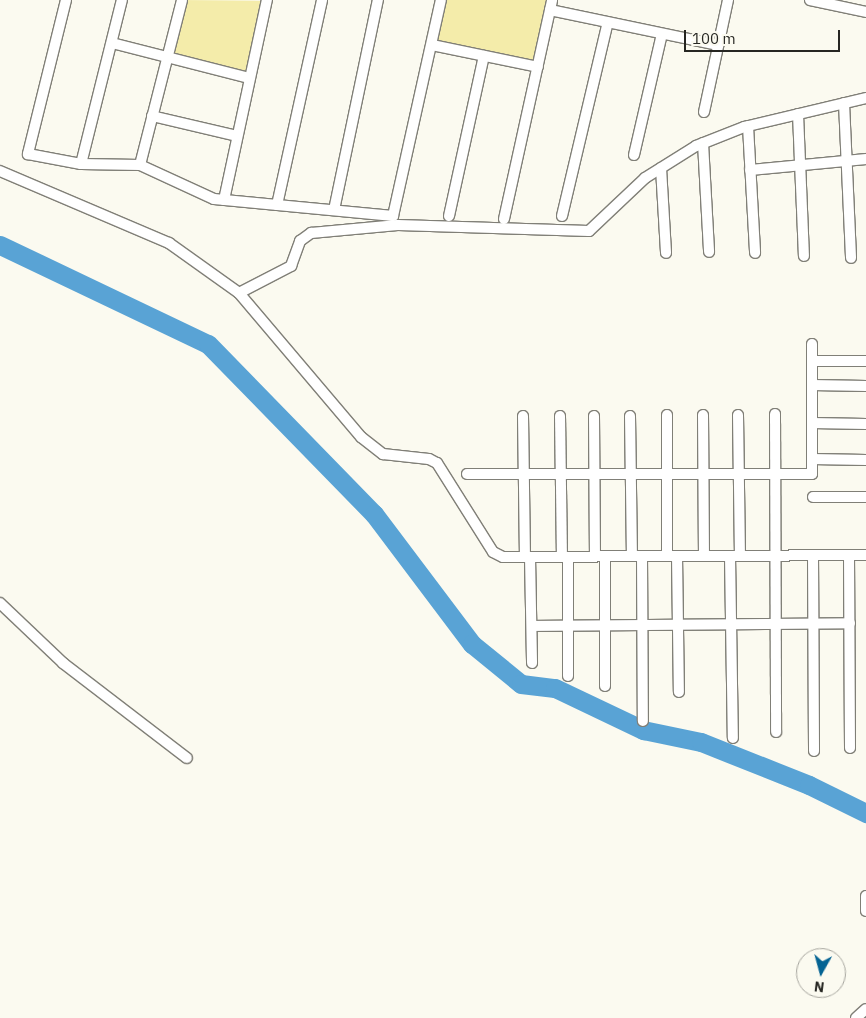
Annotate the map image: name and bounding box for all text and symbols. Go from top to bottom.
scale bar [686,20,842,52]
text: 100 m [692,29,736,48]
north arrow [796,948,846,998]
text: N [813,977,825,996]

